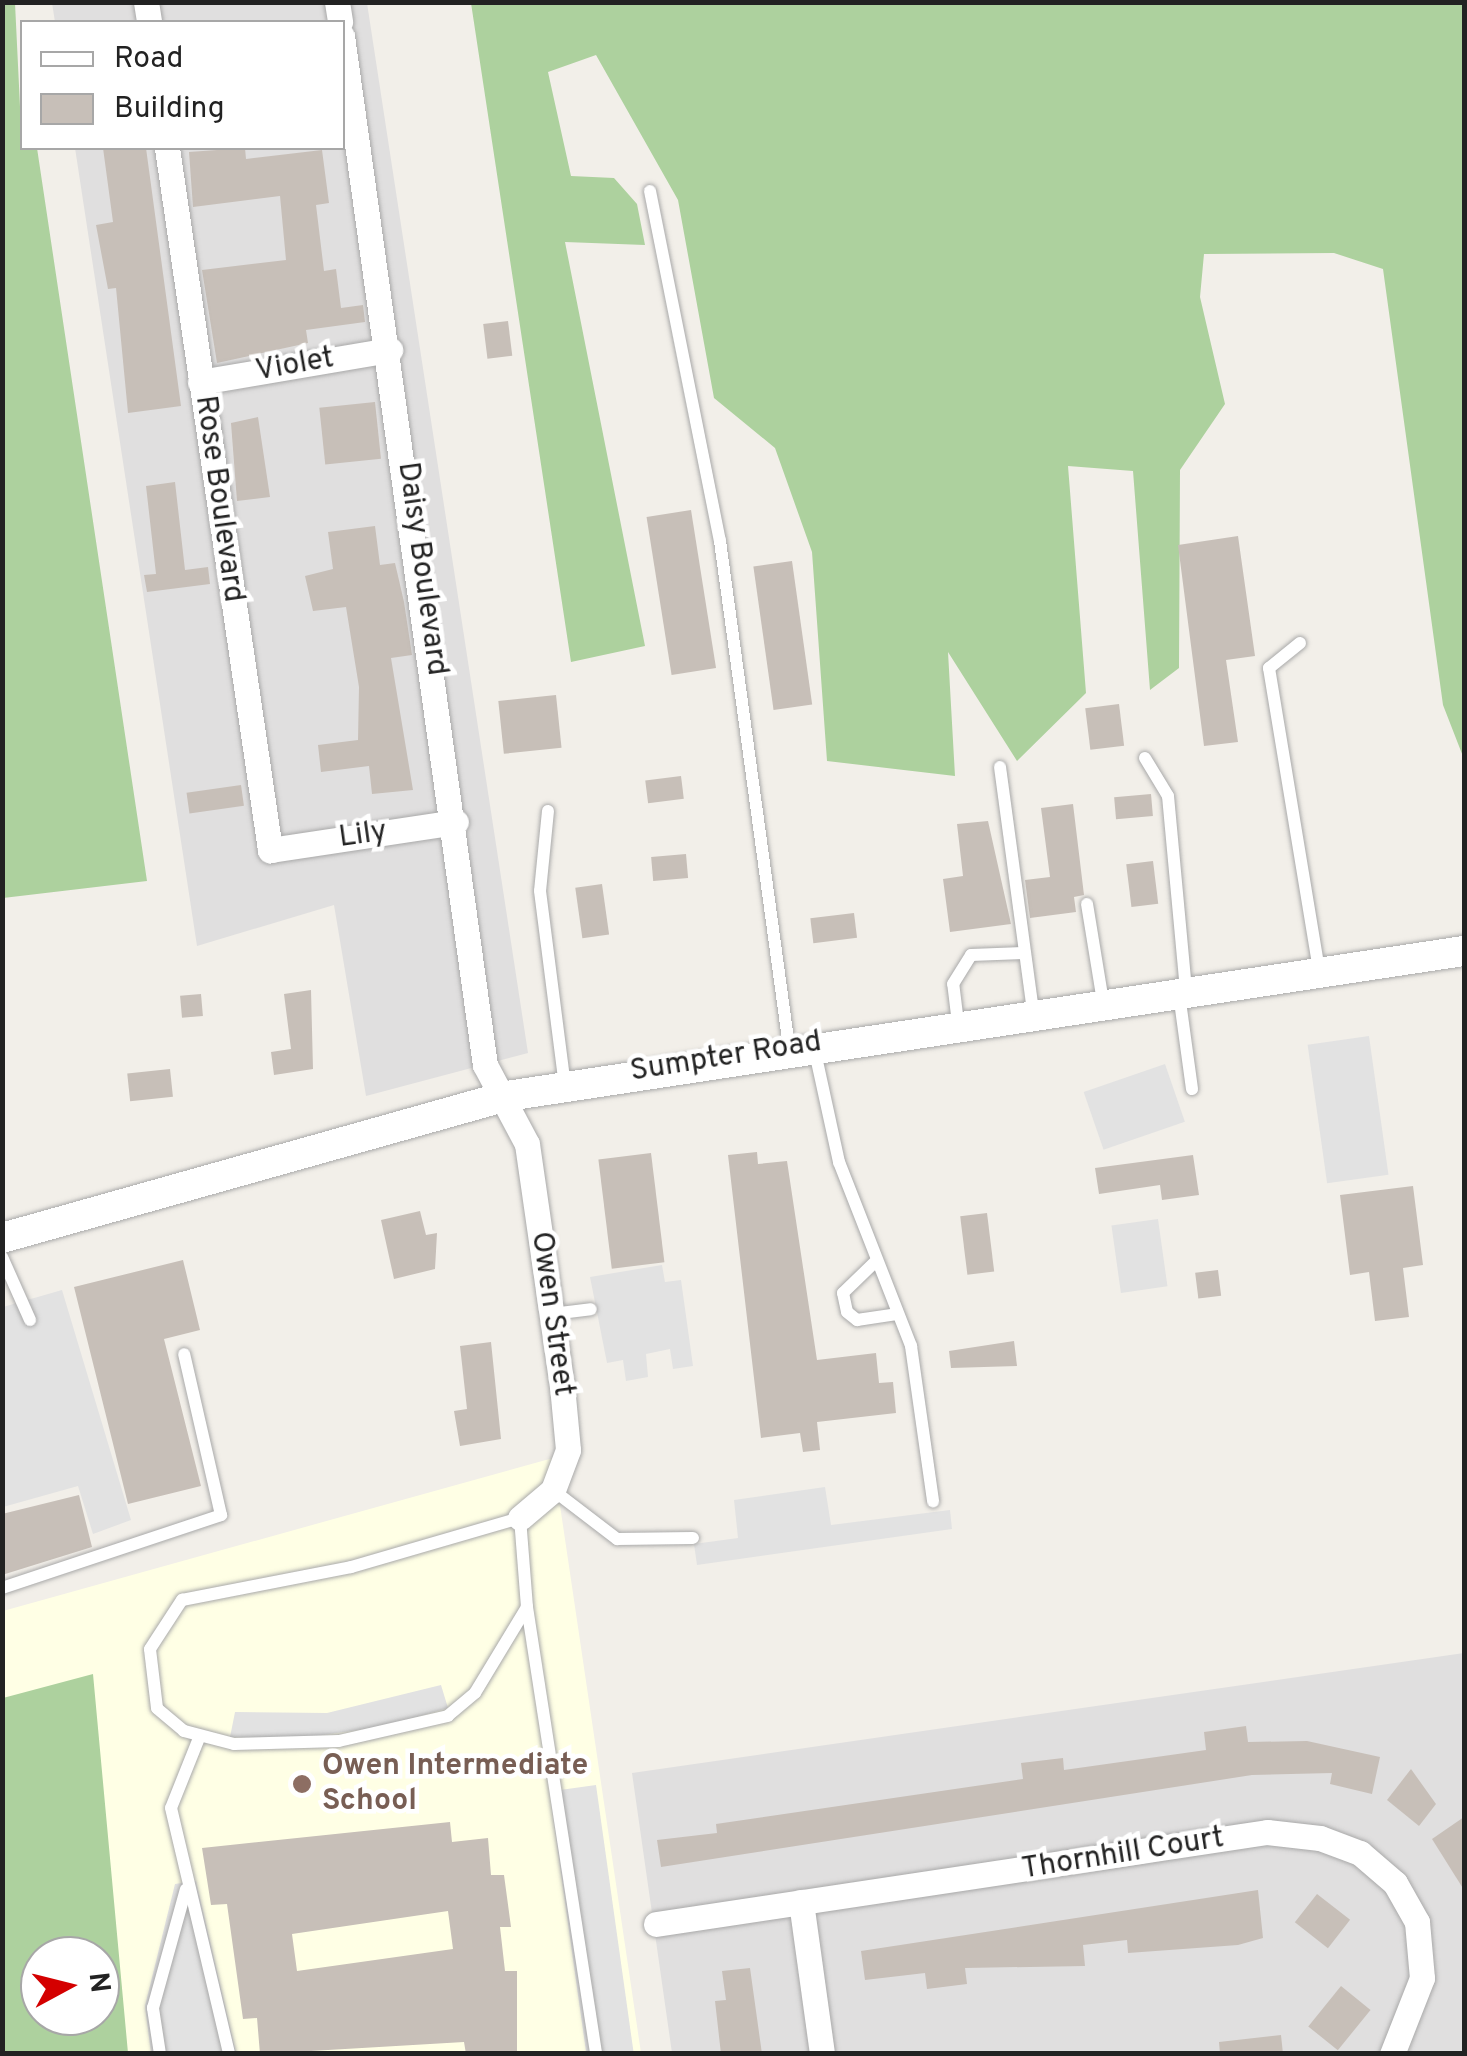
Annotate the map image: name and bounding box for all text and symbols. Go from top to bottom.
legend [20,20,345,150]
text: Road [114,41,183,78]
text: Building [114,91,225,128]
street label: Violet [253,341,337,391]
street label: Rose Boulevard [186,393,250,605]
street label: Daisy Boulevard [388,460,454,678]
street label: Lily [337,815,389,857]
street label: Sumpter Road [628,1025,824,1091]
street label: Owen Street [522,1229,580,1399]
place label: Owen Intermediate School [322,1749,588,1820]
marker: Owen Intermediate School [291,1773,313,1795]
street label: Thornhill Court [1019,1821,1227,1889]
north arrow [20,1936,120,2036]
text: N [79,1970,117,1995]

